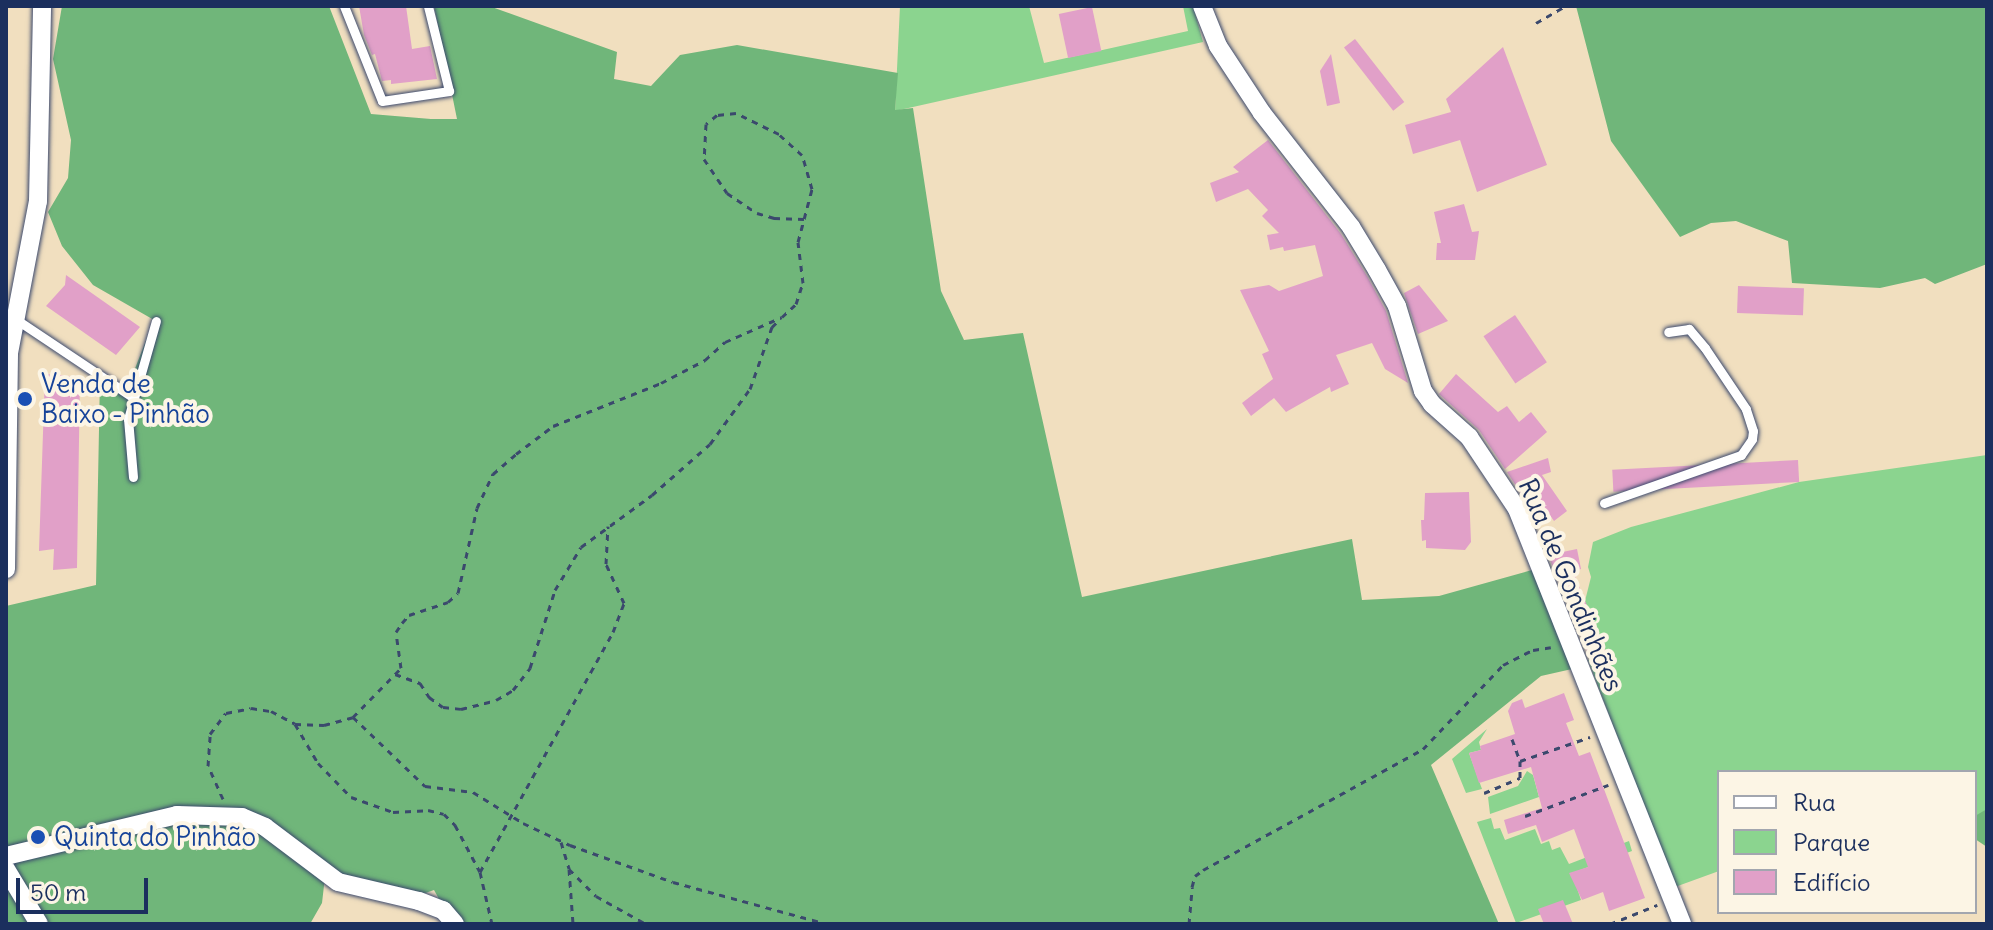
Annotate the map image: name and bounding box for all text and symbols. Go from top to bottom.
place label: Venda de Baixo - Pinhão [41,368,210,430]
marker: Venda de Baixo - Pinhão [16,390,34,408]
street label: Rua de Gondinhães [1512,474,1630,696]
legend [1717,770,1977,914]
text: Rua [1793,787,1836,817]
place label: Quinta do Pinhão [54,821,256,853]
text: Parque [1793,827,1870,857]
marker: Quinta do Pinhão [29,828,47,846]
scale bar [20,862,152,912]
text: Edifício [1793,867,1871,897]
text: 50 m [30,877,86,907]

